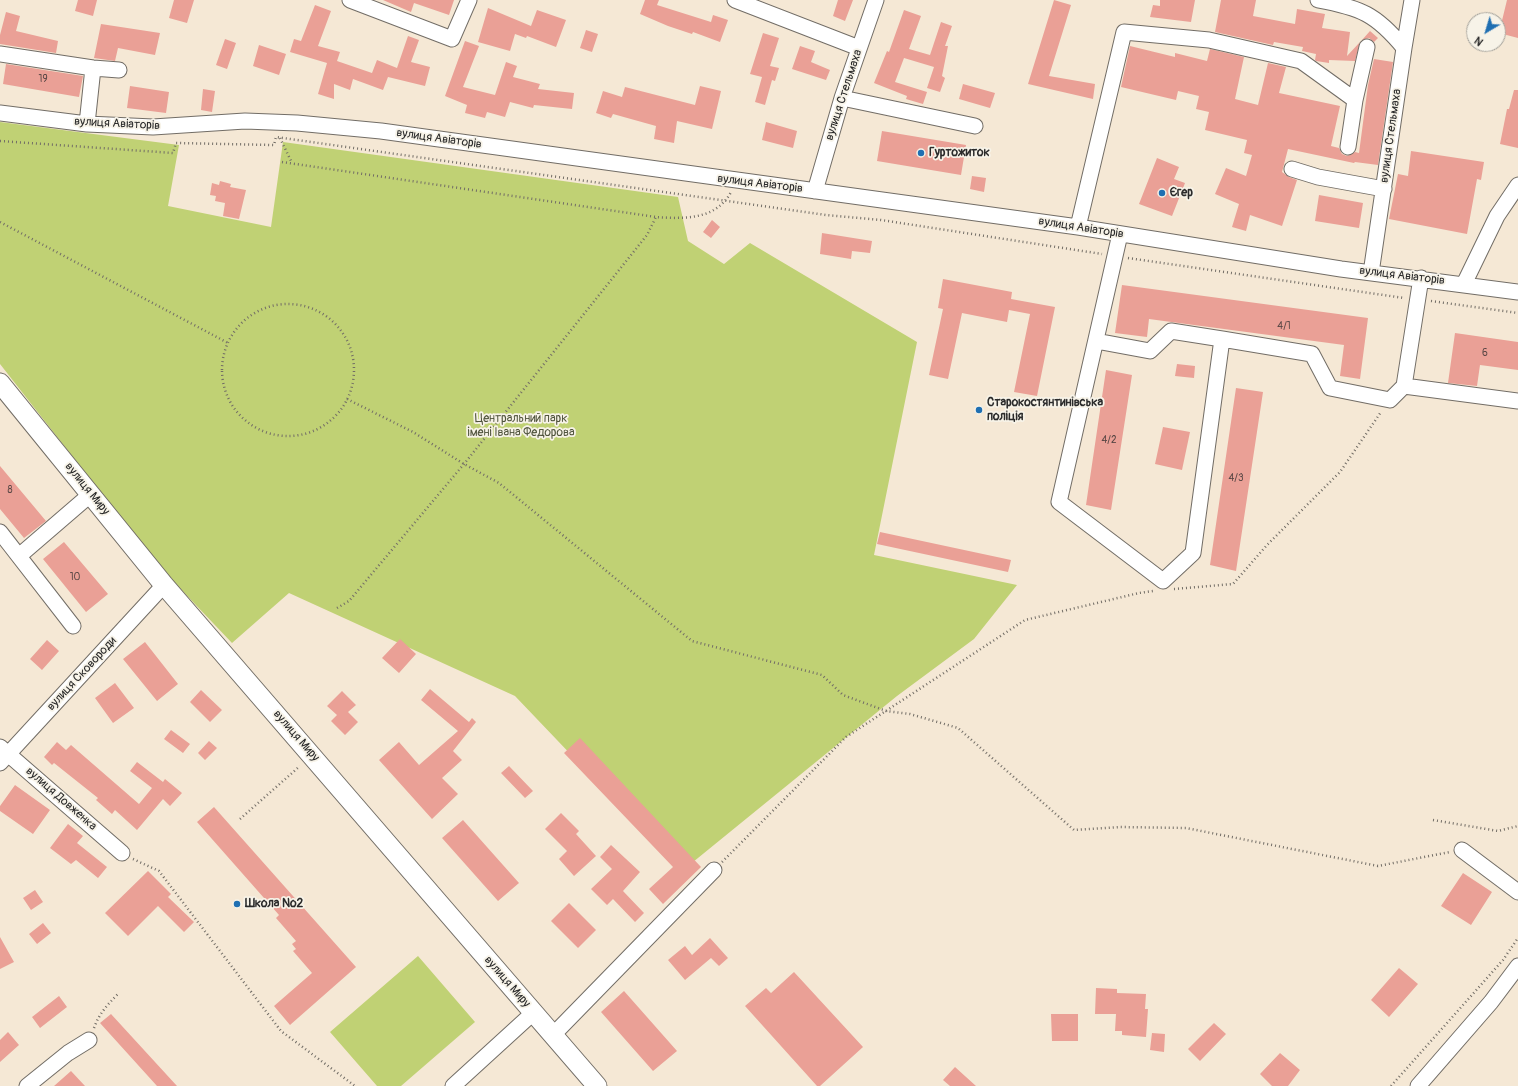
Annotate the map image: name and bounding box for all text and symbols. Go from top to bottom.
north arrow [1466,12,1506,52]
text: N [1472,34,1486,48]
street label: вулиця Стельмаха [823,48,865,142]
house number: 19 [38,73,48,85]
street label: вулиця Стельмаха [1377,88,1405,184]
street label: вулиця Авіаторів [74,115,160,133]
street label: вулиця Авіаторів [395,126,483,152]
place label: Гуртожиток [929,146,990,160]
marker: Гуртожиток [916,148,926,158]
street label: вулиця Авіаторів [716,172,804,196]
place label: Єгер [1170,186,1193,200]
marker: Єгер [1157,188,1167,198]
street label: вулиця Авіаторів [1037,214,1125,242]
street label: вулиця Авіаторів [1358,264,1446,288]
house number: 4/1 [1277,320,1291,332]
house number: 6 [1482,347,1488,359]
place label: Старокостянтинівська поліція [987,396,1103,424]
marker: Старокостянтинівська поліція [974,405,984,415]
park label: Центральний парк імені Івана Федорова [468,412,574,440]
house number: 4/2 [1102,434,1116,446]
street label: вулиця Миру [62,460,112,518]
house number: 4/3 [1229,472,1243,484]
house number: 8 [7,484,13,496]
house number: 10 [70,571,80,583]
street label: вулиця Сковороди [44,634,120,714]
street label: вулиця Миру [270,707,322,765]
street label: вулиця Довженка [23,764,99,834]
place label: Школа №2 [245,897,303,911]
marker: Школа №2 [232,899,242,909]
street label: вулиця Миру [481,953,533,1011]

